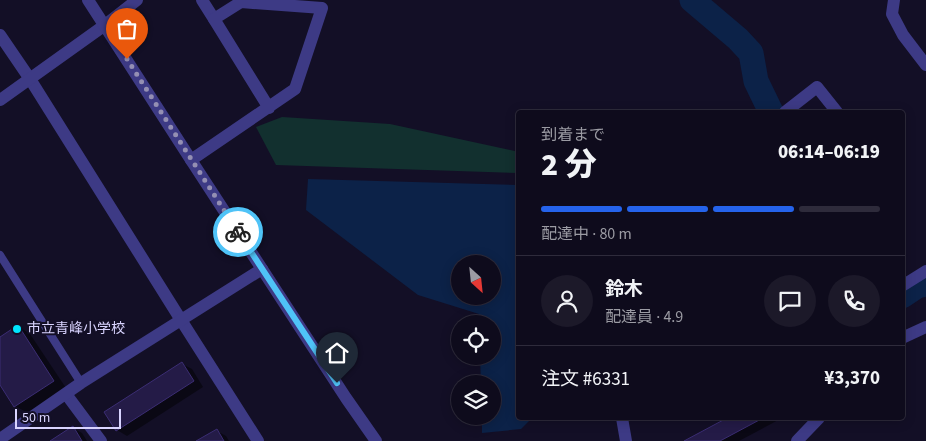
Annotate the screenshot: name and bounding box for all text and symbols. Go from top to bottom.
pin [106,8,148,59]
icon: bag [113,15,141,43]
text: 到着まで [541,124,605,146]
text: 06:14–06:19 [778,139,880,166]
text: 2 分 [541,142,597,188]
courier [213,207,263,257]
icon: bike [224,218,252,246]
text: 配達中 · 80 m [541,223,632,245]
north arrow [451,255,501,305]
map controls [451,255,501,425]
button: person [541,275,593,327]
button: chat [764,275,816,327]
button: phone [828,275,880,327]
text: 鈴木 [605,276,643,303]
text: 配達員 · 4.9 [605,306,683,328]
button: locate [451,315,501,365]
place label: 市立青峰小学校 [27,319,125,339]
marker: 市立青峰小学校 [11,323,23,335]
pin [316,332,358,383]
icon: home [323,339,351,367]
text: ¥3,370 [824,365,880,392]
text: 注文 #6331 [541,366,630,393]
button: layers [451,375,501,425]
scale bar [15,406,121,429]
text: 50 m [22,408,50,428]

